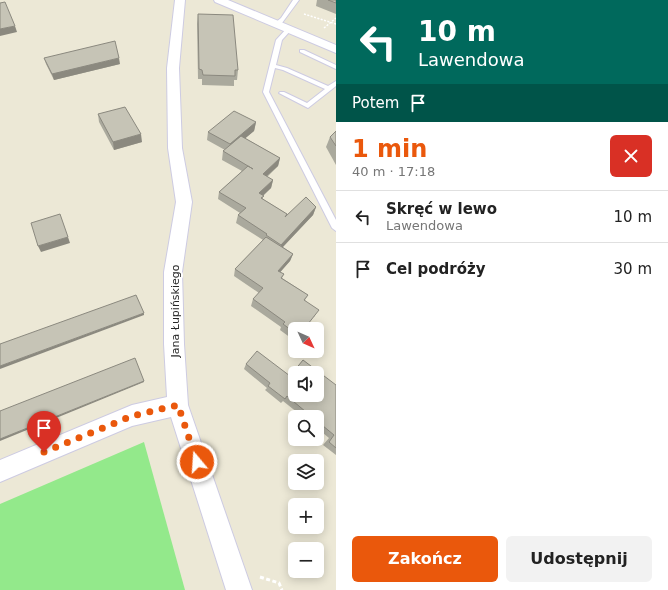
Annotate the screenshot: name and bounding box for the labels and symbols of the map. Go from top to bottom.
street label: Jana Łupińskiego [169,264,182,359]
north arrow [288,322,324,358]
pin [27,411,61,452]
position arrow [176,441,218,483]

